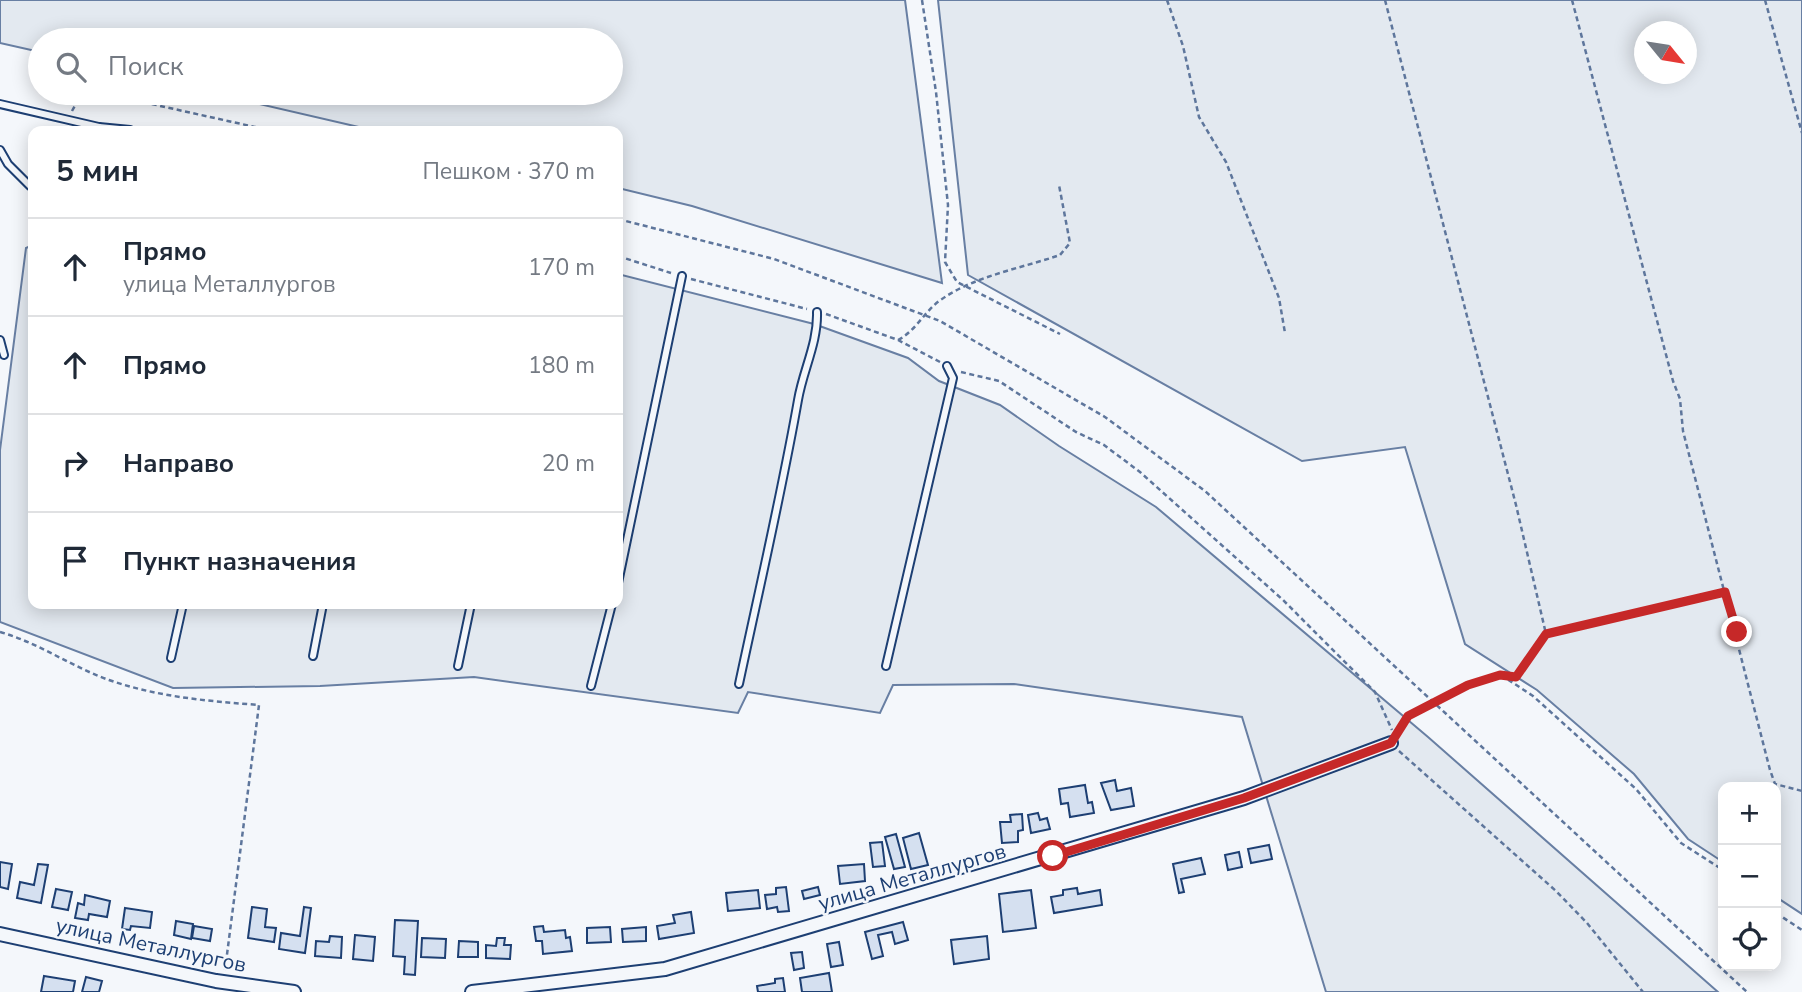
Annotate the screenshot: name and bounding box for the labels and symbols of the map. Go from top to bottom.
north arrow [1634,21,1697,84]
route end [1721,616,1752,647]
street label: улица Металлургов [815,837,1009,917]
route start [1037,840,1068,871]
street label: улица Металлургов [53,911,249,979]

